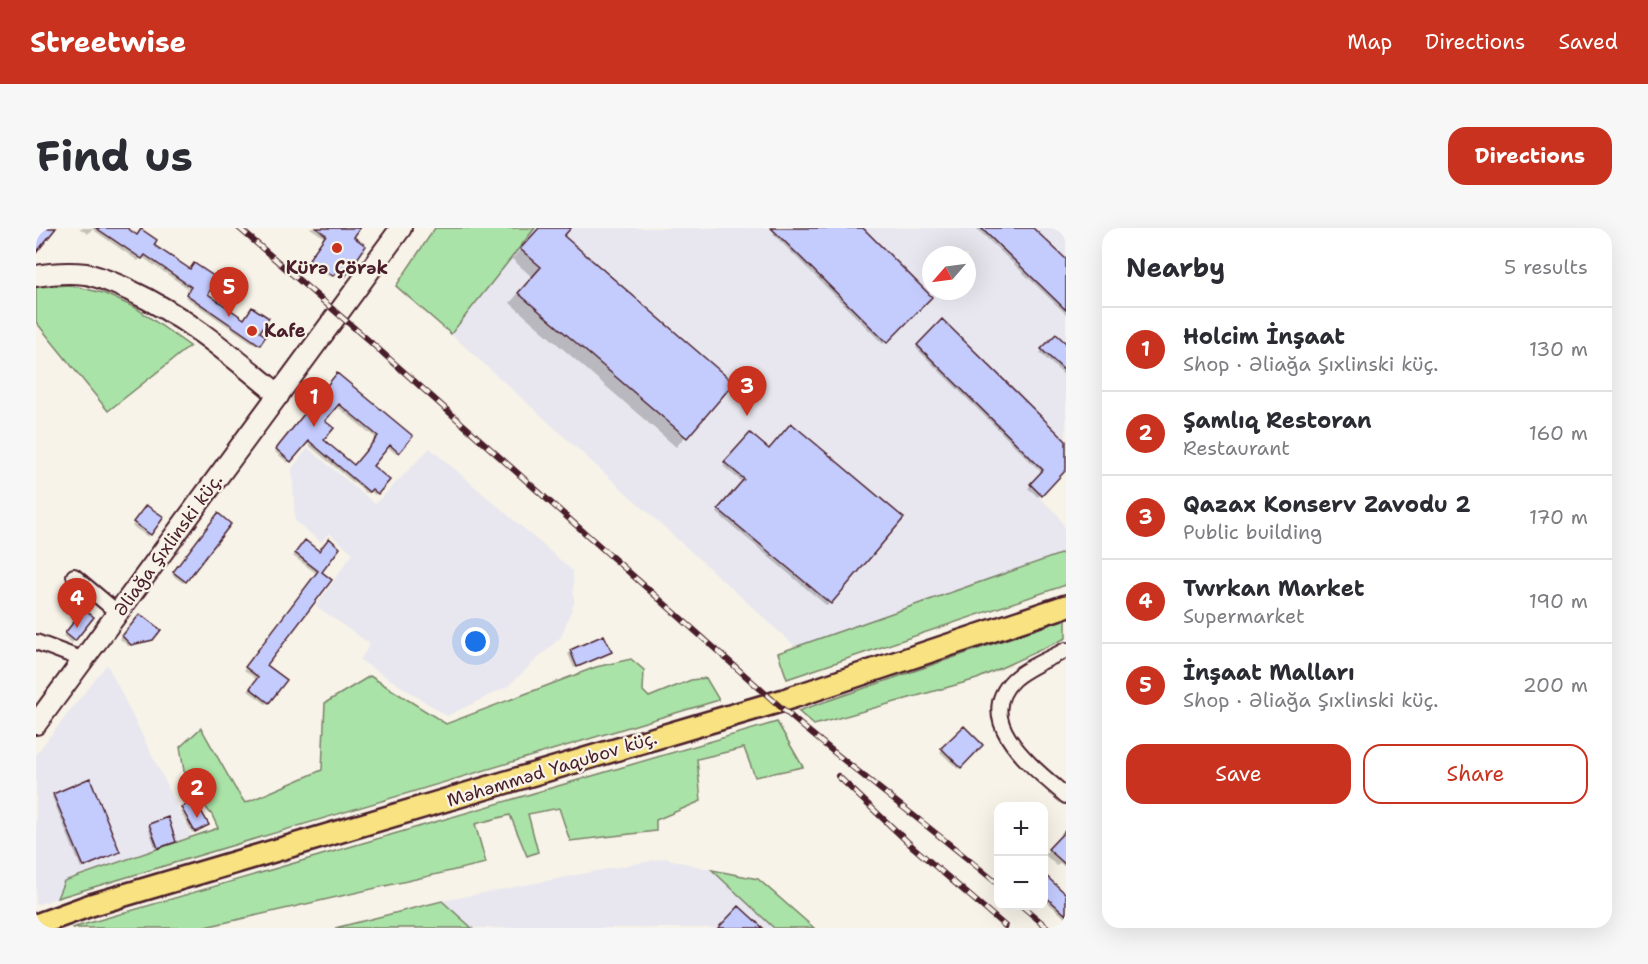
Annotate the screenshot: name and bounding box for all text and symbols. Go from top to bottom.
text: Streetwise [30,23,186,61]
text: Map [1347,28,1392,56]
text: Directions [1425,28,1525,56]
text: Saved [1558,28,1618,56]
button: Directions [1448,127,1612,185]
text: Find us [36,128,193,184]
marker: Kürə Çörək [330,241,344,255]
north arrow [922,246,976,300]
text: Nearby [1126,250,1225,285]
text: 5 results [1504,254,1588,280]
place label: Kürə Çörək [286,256,388,280]
pin: 5 [210,268,248,317]
place label: Kafe [264,319,306,343]
text: Holcim İnşaat [1183,322,1345,351]
marker: Kafe [245,324,259,338]
text: 1 [1141,336,1150,362]
text: 130 m [1529,336,1588,362]
text: Shop · Əliağa Şıxlinski küç. [1183,351,1438,377]
pin: 3 [728,366,766,416]
pin: 1 [294,378,334,427]
text: Şamlıq Restoran [1183,406,1372,435]
text: 2 [1139,420,1153,446]
text: 160 m [1529,420,1588,446]
text: Restaurant [1183,435,1290,461]
street label: Əliağa Şıxlinski küç. [108,469,228,621]
text: Qazax Konserv Zavodu 2 [1183,490,1471,519]
text: 3 [1139,504,1153,530]
text: 170 m [1529,504,1588,530]
text: Public building [1183,519,1322,545]
text: Twrkan Market [1183,574,1364,603]
pin: 4 [58,578,96,628]
text: 4 [1139,588,1153,614]
text: 190 m [1529,588,1588,614]
text: Supermarket [1183,603,1305,629]
your location [461,627,490,656]
text: İnşaat Malları [1183,658,1355,687]
text: 5 [1139,672,1152,698]
text: 200 m [1523,672,1588,698]
text: Shop · Əliağa Şıxlinski küç. [1183,687,1438,713]
street label: Məhəmməd Yaqubov küç. [444,726,660,812]
button: Save [1126,744,1351,804]
button: Share [1363,744,1588,804]
pin: 2 [178,768,216,818]
map controls [994,802,1048,910]
button: + [994,802,1048,856]
button: − [994,856,1048,910]

